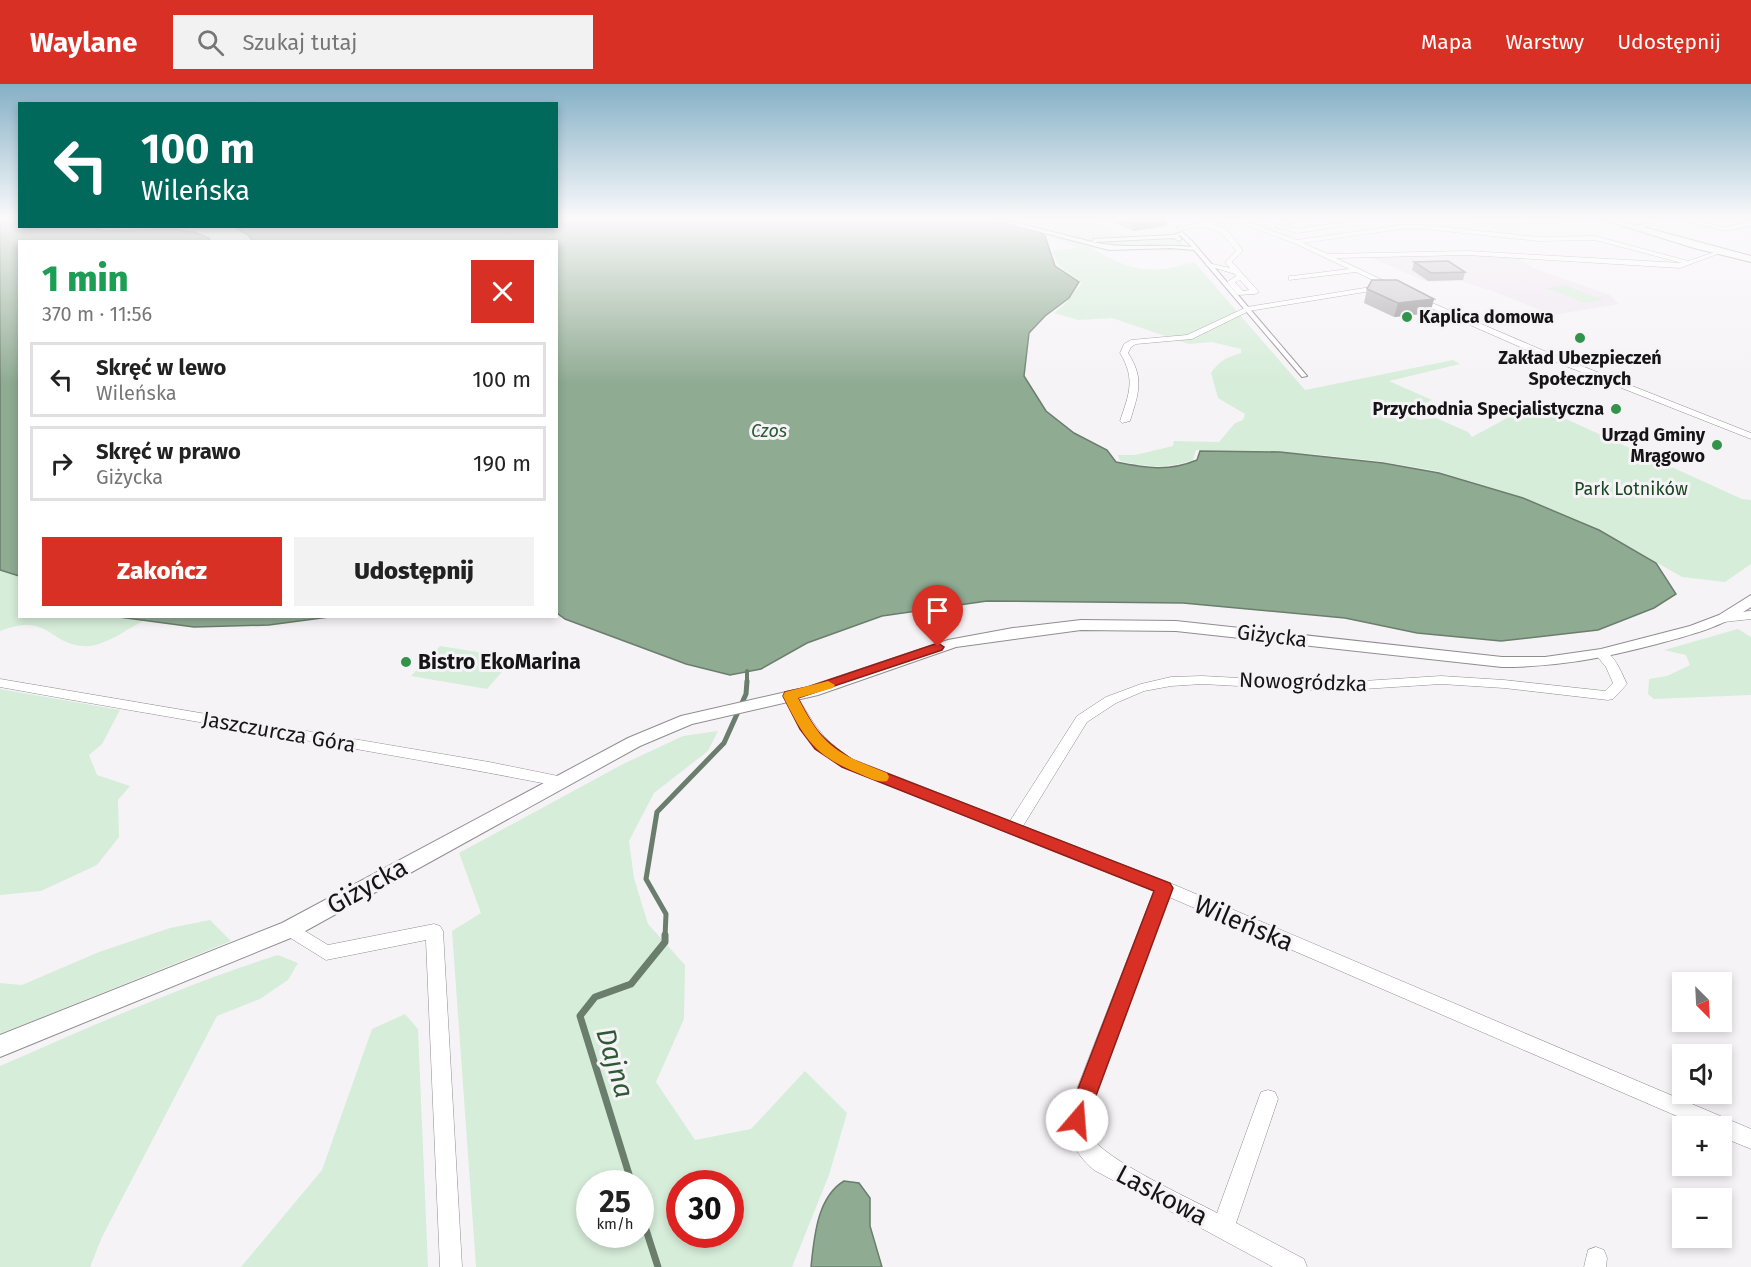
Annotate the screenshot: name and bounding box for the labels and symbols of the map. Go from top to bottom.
place label: Kaplica domowa [1419,306,1554,328]
marker: Kaplica domowa [1400,310,1414,324]
marker: Zakład Ubezpieczeń Społecznych [1573,331,1587,345]
place label: Zakład Ubezpieczeń Społecznych [1498,347,1662,390]
place label: Przychodnia Specjalistyczna [1373,398,1604,420]
marker: Przychodnia Specjalistyczna [1609,402,1623,416]
water label: Czos [751,420,787,442]
place label: Urząd Gminy Mrągowo [1602,424,1706,467]
marker: Urząd Gminy Mrągowo [1710,438,1724,452]
park label: Park Lotników [1574,478,1688,500]
pin [912,585,963,647]
street label: Giżycka [1235,619,1309,653]
place label: Bistro EkoMarina [418,649,581,675]
marker: Bistro EkoMarina [399,655,413,669]
street label: Nowogródzka [1238,667,1368,697]
street label: Jaszczurcza Góra [200,706,358,758]
street label: Giżycka [322,852,413,921]
street label: Wileńska [1189,889,1298,958]
north arrow [1672,972,1732,1032]
water label: Dajna [589,1024,641,1102]
position arrow [1045,1088,1109,1152]
street label: Laskowa [1111,1158,1213,1232]
speed limit sign: 30 [666,1170,744,1248]

